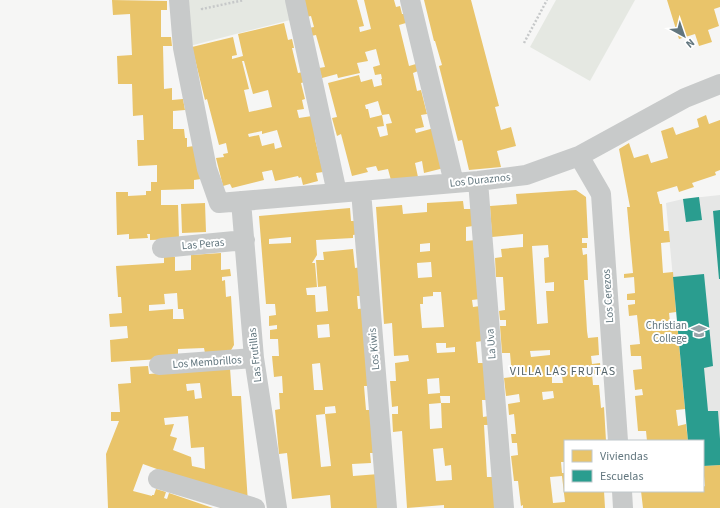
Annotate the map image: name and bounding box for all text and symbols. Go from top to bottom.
north arrow [664,16,704,56]
text: N [682,35,698,51]
street label: Los Duraznos [449,169,512,191]
street label: Las Peras [181,235,225,253]
street label: Los Cerezos [599,268,617,323]
place label: Christian College [646,318,688,346]
school or university icon: Christian College [690,322,708,340]
street label: Las Frutillas [245,327,265,383]
street label: Los Kiwis [365,327,383,371]
street label: La Uva [482,328,500,360]
street label: Los Membrillos [172,352,242,372]
district label: VILLA LAS FRUTAS [510,363,616,380]
legend [564,440,704,492]
text: Viviendas [600,448,648,465]
text: Escuelas [600,468,643,485]

